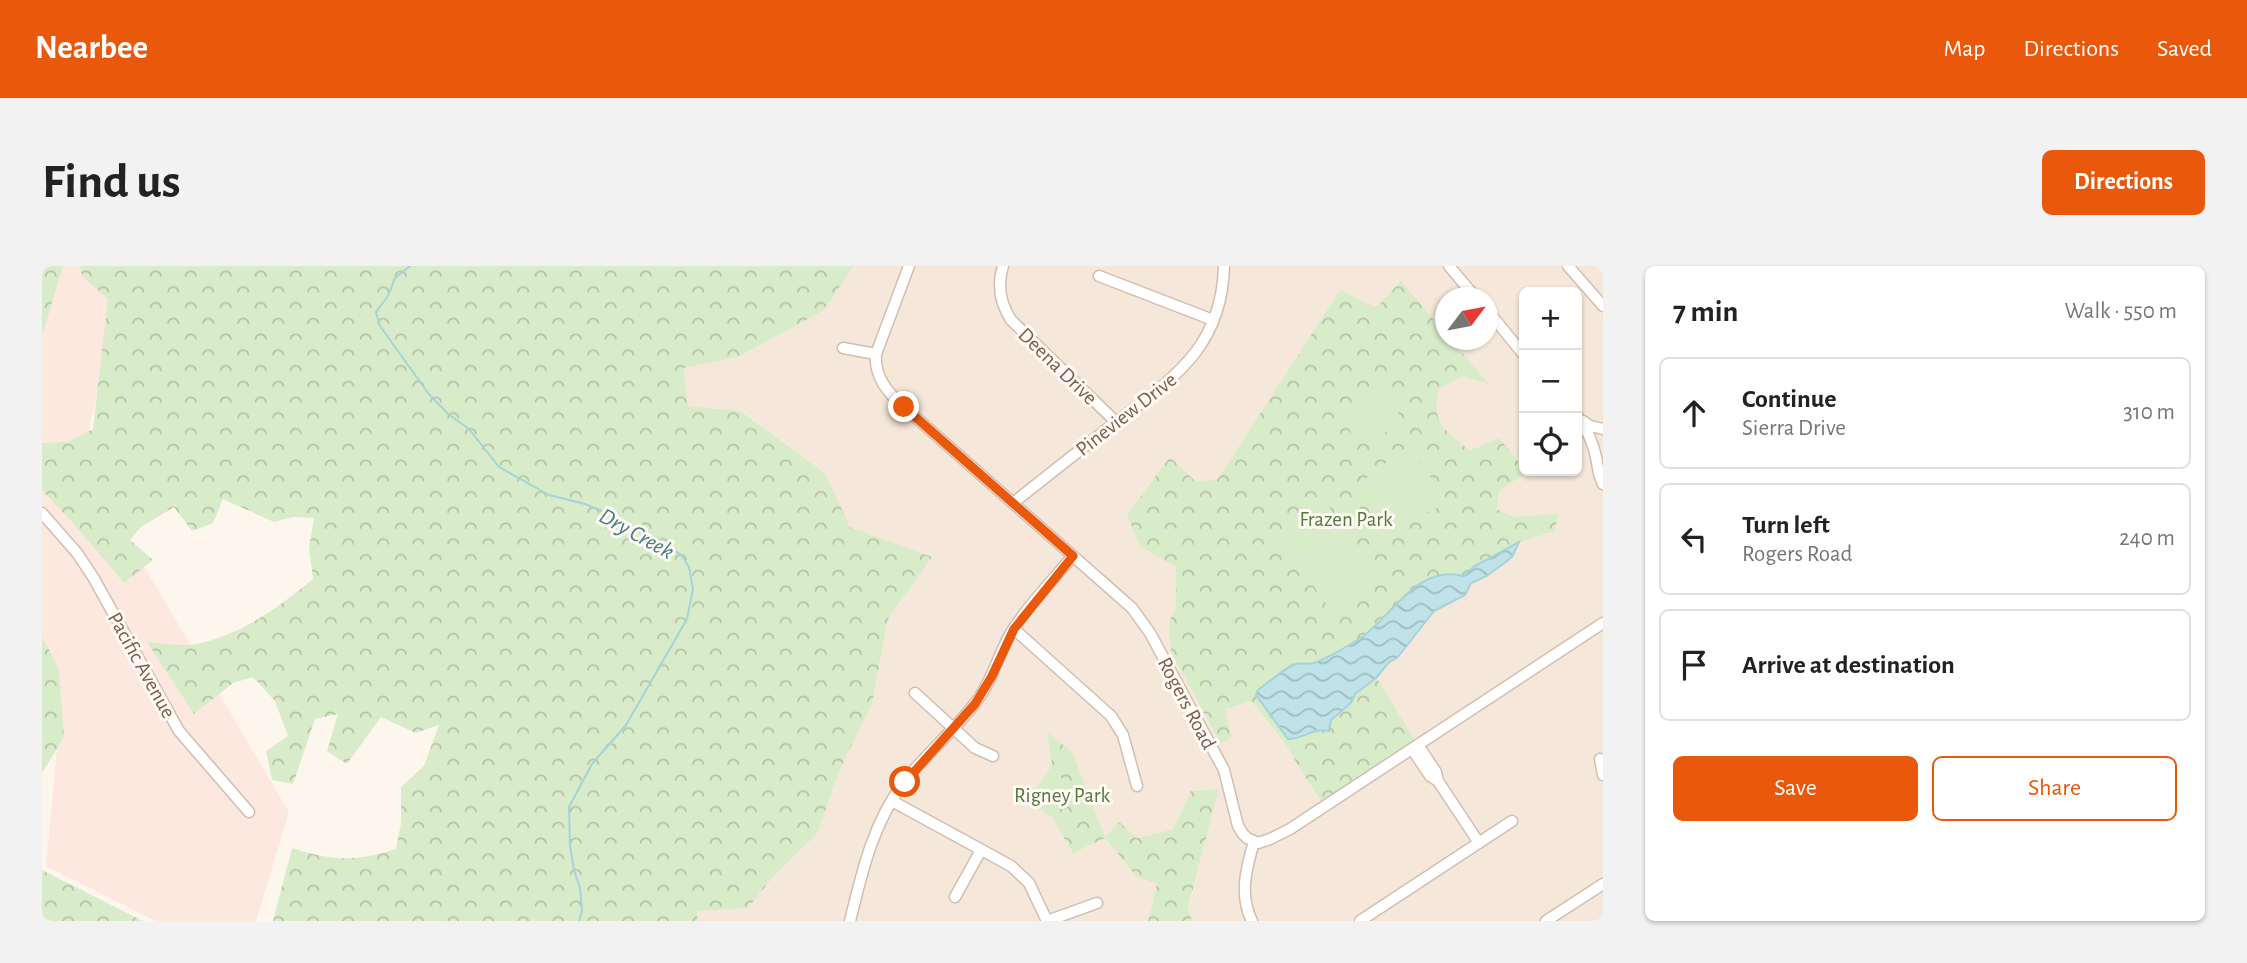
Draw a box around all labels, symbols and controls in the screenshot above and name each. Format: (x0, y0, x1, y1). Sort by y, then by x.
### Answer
text: Nearbee (35, 32, 148, 65)
text: Map (1943, 37, 1985, 61)
text: Directions (2023, 37, 2119, 61)
text: Saved (2157, 37, 2212, 61)
button: Directions (2042, 150, 2205, 215)
text: Find us (42, 158, 181, 207)
north arrow (1435, 287, 1498, 350)
map controls (1519, 287, 1582, 476)
button: + (1519, 287, 1582, 350)
text: 7 min (1673, 297, 1738, 327)
text: Walk · 550 m (2064, 300, 2177, 323)
street label: Deena Drive (1014, 324, 1101, 409)
button: − (1519, 350, 1582, 413)
street label: Pineview Drive (1072, 369, 1181, 460)
text: Continue (1742, 386, 1837, 412)
route end (888, 391, 919, 422)
icon: ahead (1675, 394, 1713, 432)
text: 310 m (2123, 401, 2175, 424)
button: locate (1519, 413, 1582, 476)
text: Sierra Drive (1742, 417, 1846, 440)
water label: Dry Creek (595, 505, 678, 564)
park label: Frazen Park (1299, 509, 1393, 530)
text: Turn left (1742, 512, 1830, 538)
icon: left (1675, 520, 1713, 558)
text: 240 m (2119, 527, 2175, 550)
text: Rogers Road (1742, 543, 1853, 566)
street label: Pacific Avenue (104, 609, 179, 722)
icon: arrive (1675, 646, 1713, 684)
text: Arrive at destination (1742, 652, 1955, 678)
street label: Rogers Road (1154, 654, 1220, 753)
button: Save (1673, 756, 1918, 821)
button: Share (1932, 756, 2177, 821)
route start (889, 766, 920, 797)
park label: Rigney Park (1014, 785, 1110, 806)

